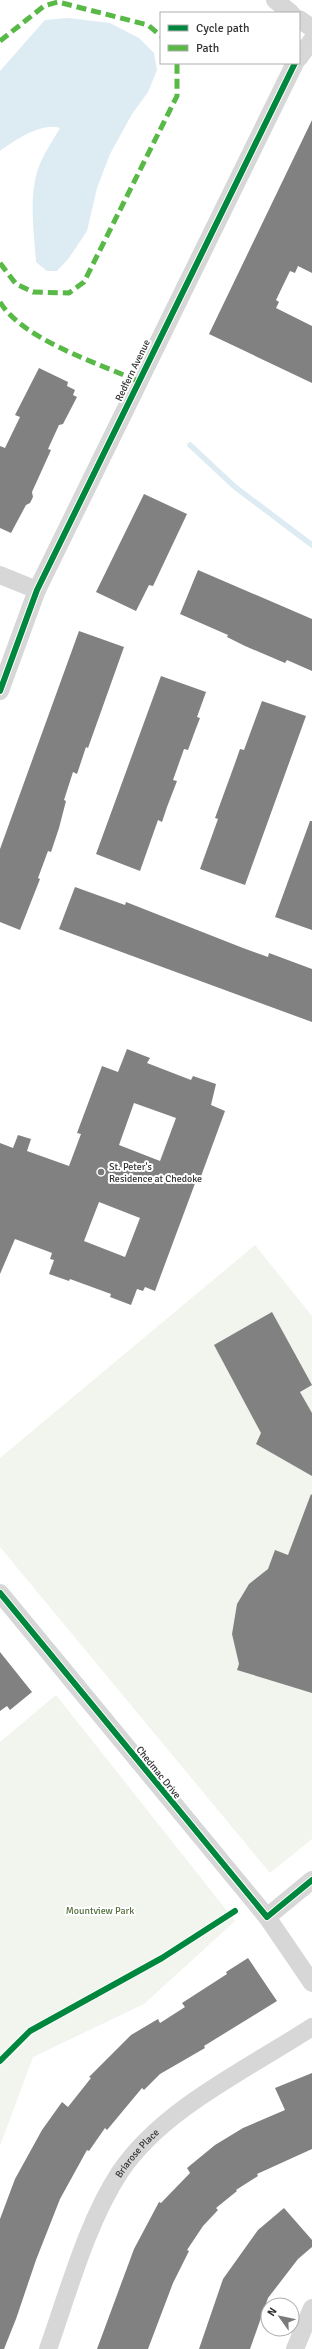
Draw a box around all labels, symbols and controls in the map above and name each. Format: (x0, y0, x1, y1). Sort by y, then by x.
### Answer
legend (160, 12, 300, 64)
text: Cycle path (196, 21, 249, 36)
text: Path (196, 41, 219, 56)
street label: Redfern Avenue (113, 338, 153, 403)
place label: St. Peter's Residence at Chedoke (109, 1161, 202, 1185)
marker: St. Peter's Residence at Chedoke (96, 1167, 106, 1177)
street label: Chedmac Drive (133, 1744, 183, 1801)
park label: Mountview Park (66, 1905, 134, 1917)
street label: Briarose Place (113, 2126, 162, 2180)
north arrow (260, 2297, 300, 2337)
text: N (264, 2305, 280, 2319)

